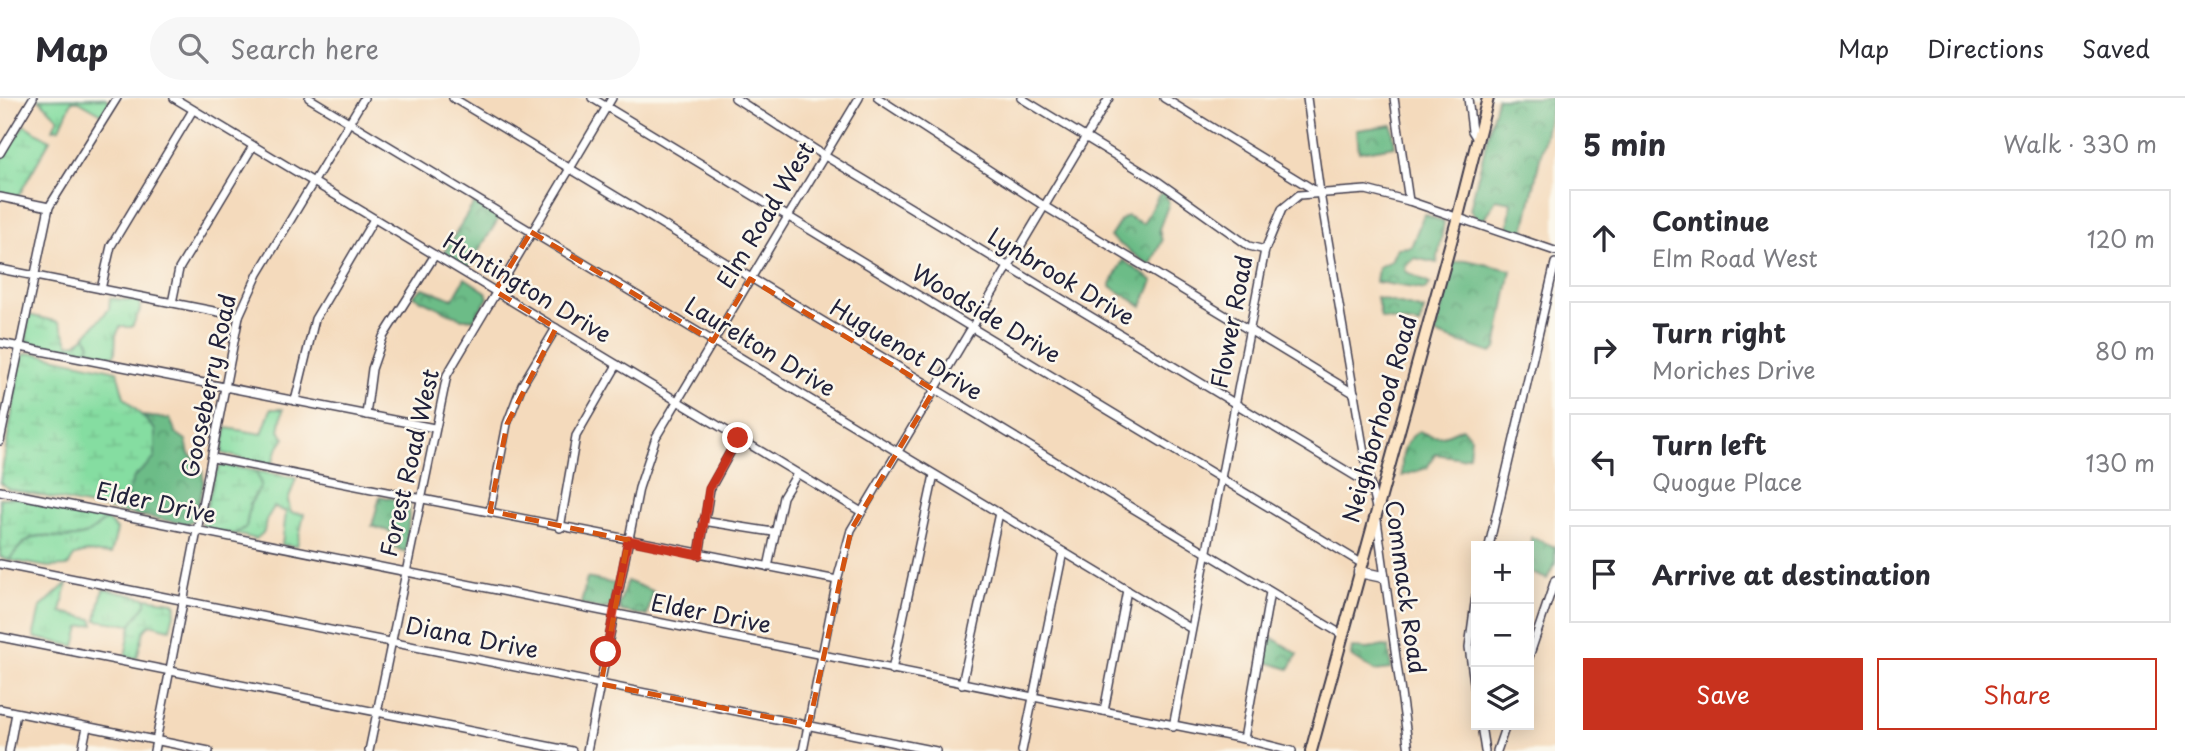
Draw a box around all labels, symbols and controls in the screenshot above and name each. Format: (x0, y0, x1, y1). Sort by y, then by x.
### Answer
search box (150, 17, 640, 80)
text: Map (35, 23, 108, 73)
icon: search (174, 29, 212, 67)
text: Search here (230, 29, 379, 68)
text: Map (1838, 30, 1889, 66)
text: Directions (1927, 30, 2044, 66)
text: Saved (2082, 30, 2150, 66)
text: 5 min (1583, 121, 1666, 166)
text: Walk · 330 m (2003, 126, 2157, 161)
street label: Elm Road West (707, 134, 822, 294)
text: Continue (1652, 201, 1769, 240)
street label: Lynbrook Drive (982, 218, 1142, 333)
icon: ahead (1585, 219, 1623, 257)
text: 120 m (2087, 221, 2155, 256)
street label: Huntington Drive (437, 222, 619, 351)
text: Elm Road West (1652, 240, 1818, 275)
street label: Flower Road (1200, 252, 1261, 391)
street label: Woodside Drive (905, 254, 1068, 371)
street label: Laurelton Drive (679, 287, 843, 405)
street label: Huguenot Drive (824, 289, 990, 408)
street label: Gooseberry Road (171, 291, 244, 481)
street label: Neighborhood Road (1332, 311, 1425, 526)
text: Turn right (1652, 313, 1786, 352)
icon: right (1585, 331, 1623, 369)
text: 80 m (2095, 333, 2155, 368)
text: Moriches Drive (1652, 352, 1816, 387)
street label: Forest Road West (370, 365, 447, 560)
route end (722, 422, 753, 453)
text: Turn left (1652, 425, 1767, 464)
icon: left (1585, 443, 1623, 481)
text: 130 m (2085, 445, 2155, 480)
text: Quogue Place (1652, 464, 1802, 499)
street label: Elder Drive (93, 472, 219, 531)
street label: Commack Road (1377, 498, 1436, 676)
map controls (1471, 541, 1534, 730)
button: + (1471, 541, 1534, 604)
icon: arrive (1585, 555, 1623, 593)
text: Arrive at destination (1652, 555, 1931, 594)
street label: Elder Drive (648, 584, 774, 641)
button: − (1471, 604, 1534, 667)
street label: Diana Drive (403, 606, 542, 667)
route start (590, 636, 621, 667)
button: Save (1583, 658, 1863, 730)
button: Share (1877, 658, 2157, 730)
button: layers (1471, 667, 1534, 730)

